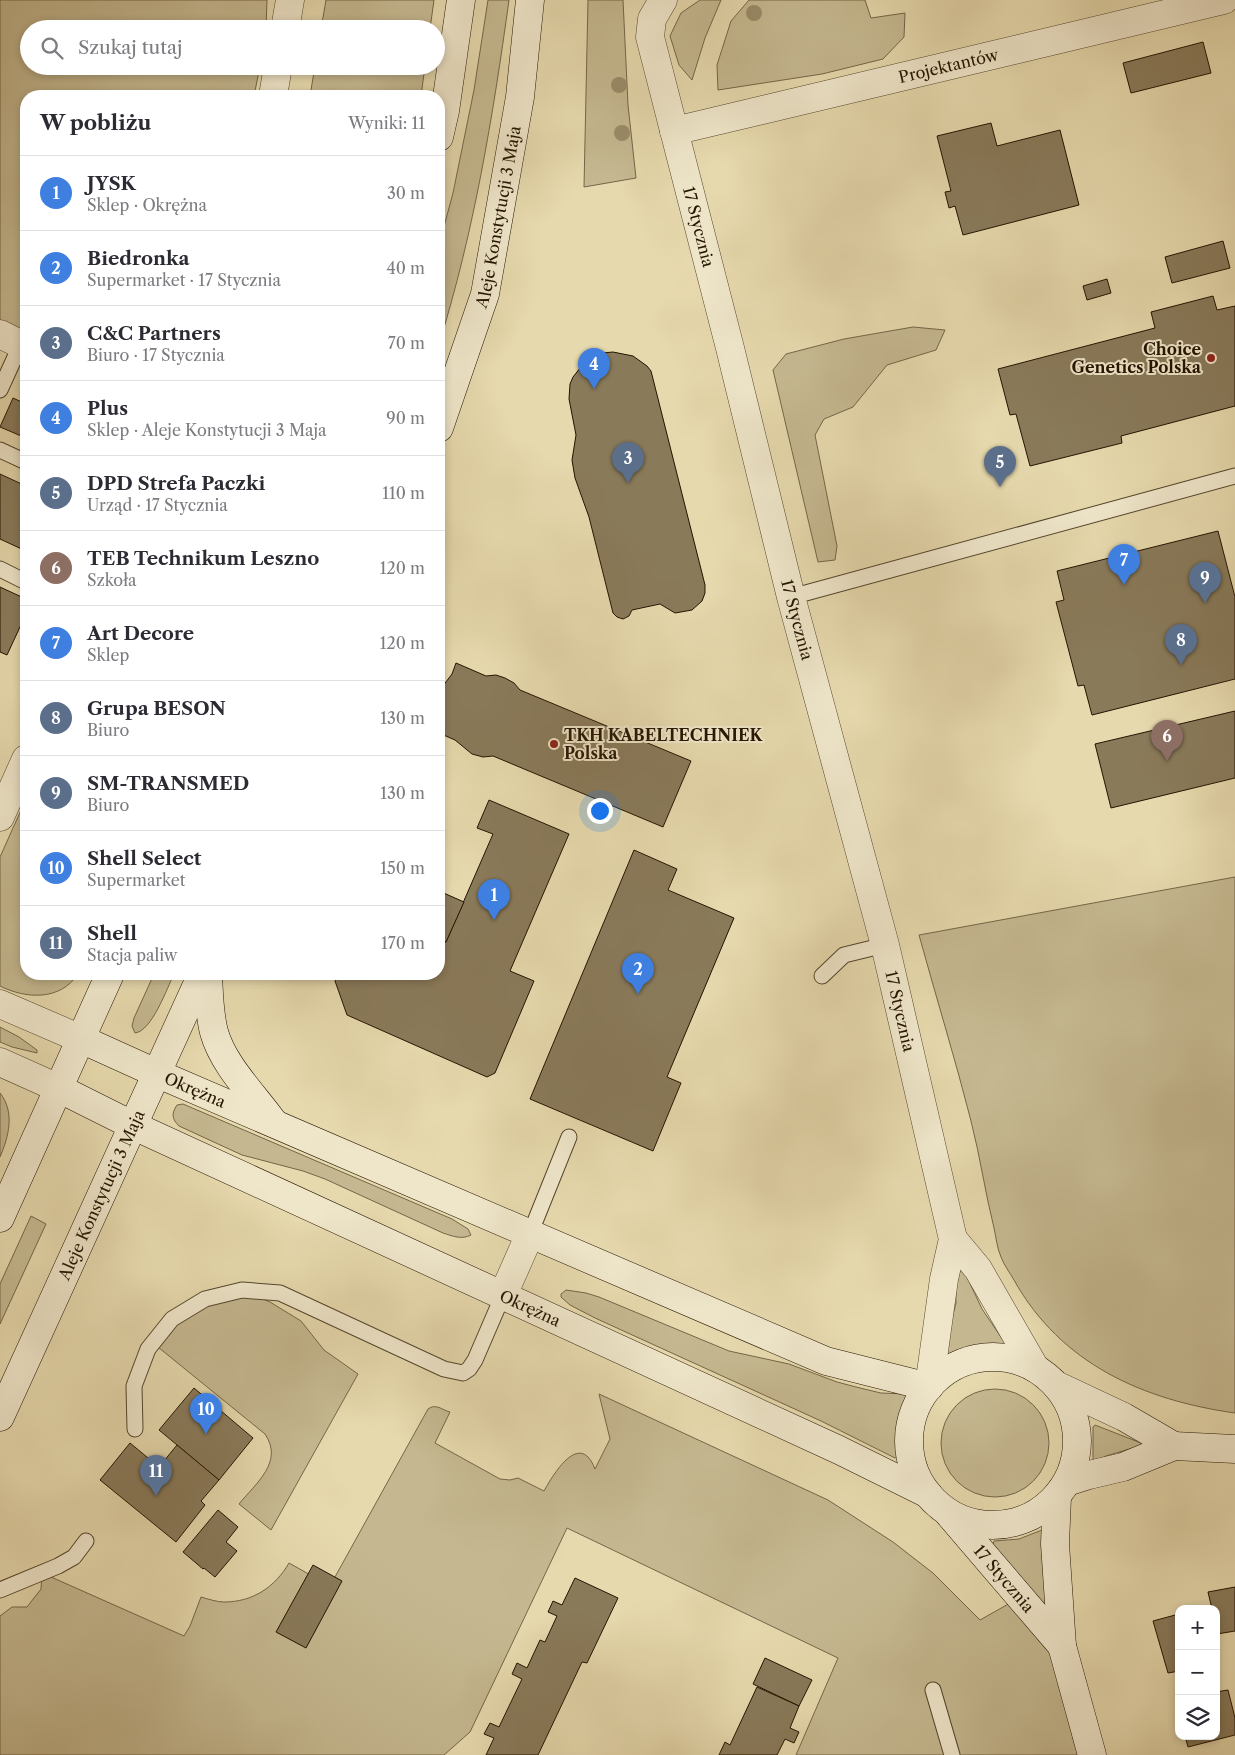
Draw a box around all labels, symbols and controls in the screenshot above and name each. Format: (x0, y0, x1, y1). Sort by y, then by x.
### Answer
search box (20, 20, 445, 75)
icon: search (38, 34, 66, 62)
text: Szukaj tutaj (78, 36, 182, 59)
street label: Projektantów (896, 44, 1001, 87)
text: W pobliżu (40, 110, 151, 135)
text: Wyniki: 11 (348, 113, 425, 133)
street label: Aleje Konstytucji 3 Maja (471, 124, 525, 311)
text: JYSK (87, 172, 136, 195)
text: 1 (52, 183, 60, 203)
text: 30 m (387, 183, 425, 203)
street label: 17 Stycznia (679, 184, 719, 270)
text: Sklep · Okrężna (87, 195, 207, 215)
text: Biedronka (87, 247, 189, 270)
text: 2 (51, 258, 61, 278)
text: 40 m (386, 258, 425, 278)
text: Supermarket · 17 Stycznia (87, 270, 281, 290)
text: C&C Partners (87, 322, 221, 345)
text: 3 (51, 333, 61, 353)
text: 70 m (388, 333, 425, 353)
place label: Choice Genetics Polska (1072, 339, 1202, 377)
text: Biuro · 17 Stycznia (87, 345, 225, 365)
pin: 4 (578, 348, 610, 389)
marker: Choice Genetics Polska (1205, 352, 1217, 364)
text: Plus (87, 397, 128, 420)
text: 4 (51, 408, 61, 428)
text: 90 m (386, 408, 425, 428)
text: Sklep · Aleje Konstytucji 3 Maja (87, 420, 326, 440)
pin: 3 (612, 442, 644, 483)
pin: 5 (984, 446, 1016, 487)
text: DPD Strefa Paczki (87, 472, 265, 495)
text: 5 (52, 483, 60, 503)
text: 110 m (382, 483, 425, 503)
text: Urząd · 17 Stycznia (87, 495, 228, 515)
pin: 7 (1108, 544, 1140, 585)
text: TEB Technikum Leszno (87, 547, 319, 570)
text: 6 (51, 558, 61, 578)
text: 120 m (380, 558, 425, 578)
pin: 9 (1189, 562, 1221, 603)
text: Szkoła (87, 570, 136, 590)
street label: 17 Stycznia (777, 577, 818, 663)
text: Art Decore (87, 622, 194, 645)
pin: 8 (1165, 624, 1197, 665)
text: 7 (52, 633, 60, 653)
text: 120 m (380, 633, 425, 653)
text: Sklep (87, 645, 129, 665)
text: Grupa BESON (87, 697, 226, 720)
text: 8 (51, 708, 61, 728)
text: 130 m (380, 708, 425, 728)
text: Biuro (87, 720, 129, 740)
pin: 6 (1151, 720, 1183, 761)
place label: TKH KABELTECHNIEK Polska (564, 725, 764, 763)
marker: TKH KABELTECHNIEK Polska (548, 738, 560, 750)
text: SM-TRANSMED (87, 772, 249, 795)
text: 9 (51, 783, 61, 803)
text: 130 m (380, 783, 425, 803)
text: Biuro (87, 795, 129, 815)
your location (587, 798, 613, 824)
text: Shell Select (87, 847, 201, 870)
text: 10 (47, 858, 65, 878)
text: 150 m (380, 858, 425, 878)
text: Supermarket (87, 870, 185, 890)
pin: 1 (478, 879, 510, 920)
text: Shell (87, 922, 137, 945)
text: 11 (49, 933, 63, 953)
text: 170 m (381, 933, 425, 953)
text: Stacja paliw (87, 945, 177, 965)
pin: 2 (622, 953, 654, 994)
street label: 17 Stycznia (881, 969, 919, 1054)
street label: Okrężna (162, 1068, 229, 1112)
street label: Aleje Konstytucji 3 Maja (53, 1106, 149, 1284)
street label: Okrężna (497, 1285, 564, 1331)
pin: 10 (190, 1393, 222, 1434)
pin: 11 (140, 1455, 172, 1496)
street label: 17 Stycznia (970, 1541, 1039, 1617)
map controls (1175, 1605, 1220, 1740)
button: + (1175, 1605, 1220, 1650)
button: − (1175, 1650, 1220, 1695)
button: layers (1175, 1695, 1220, 1740)

